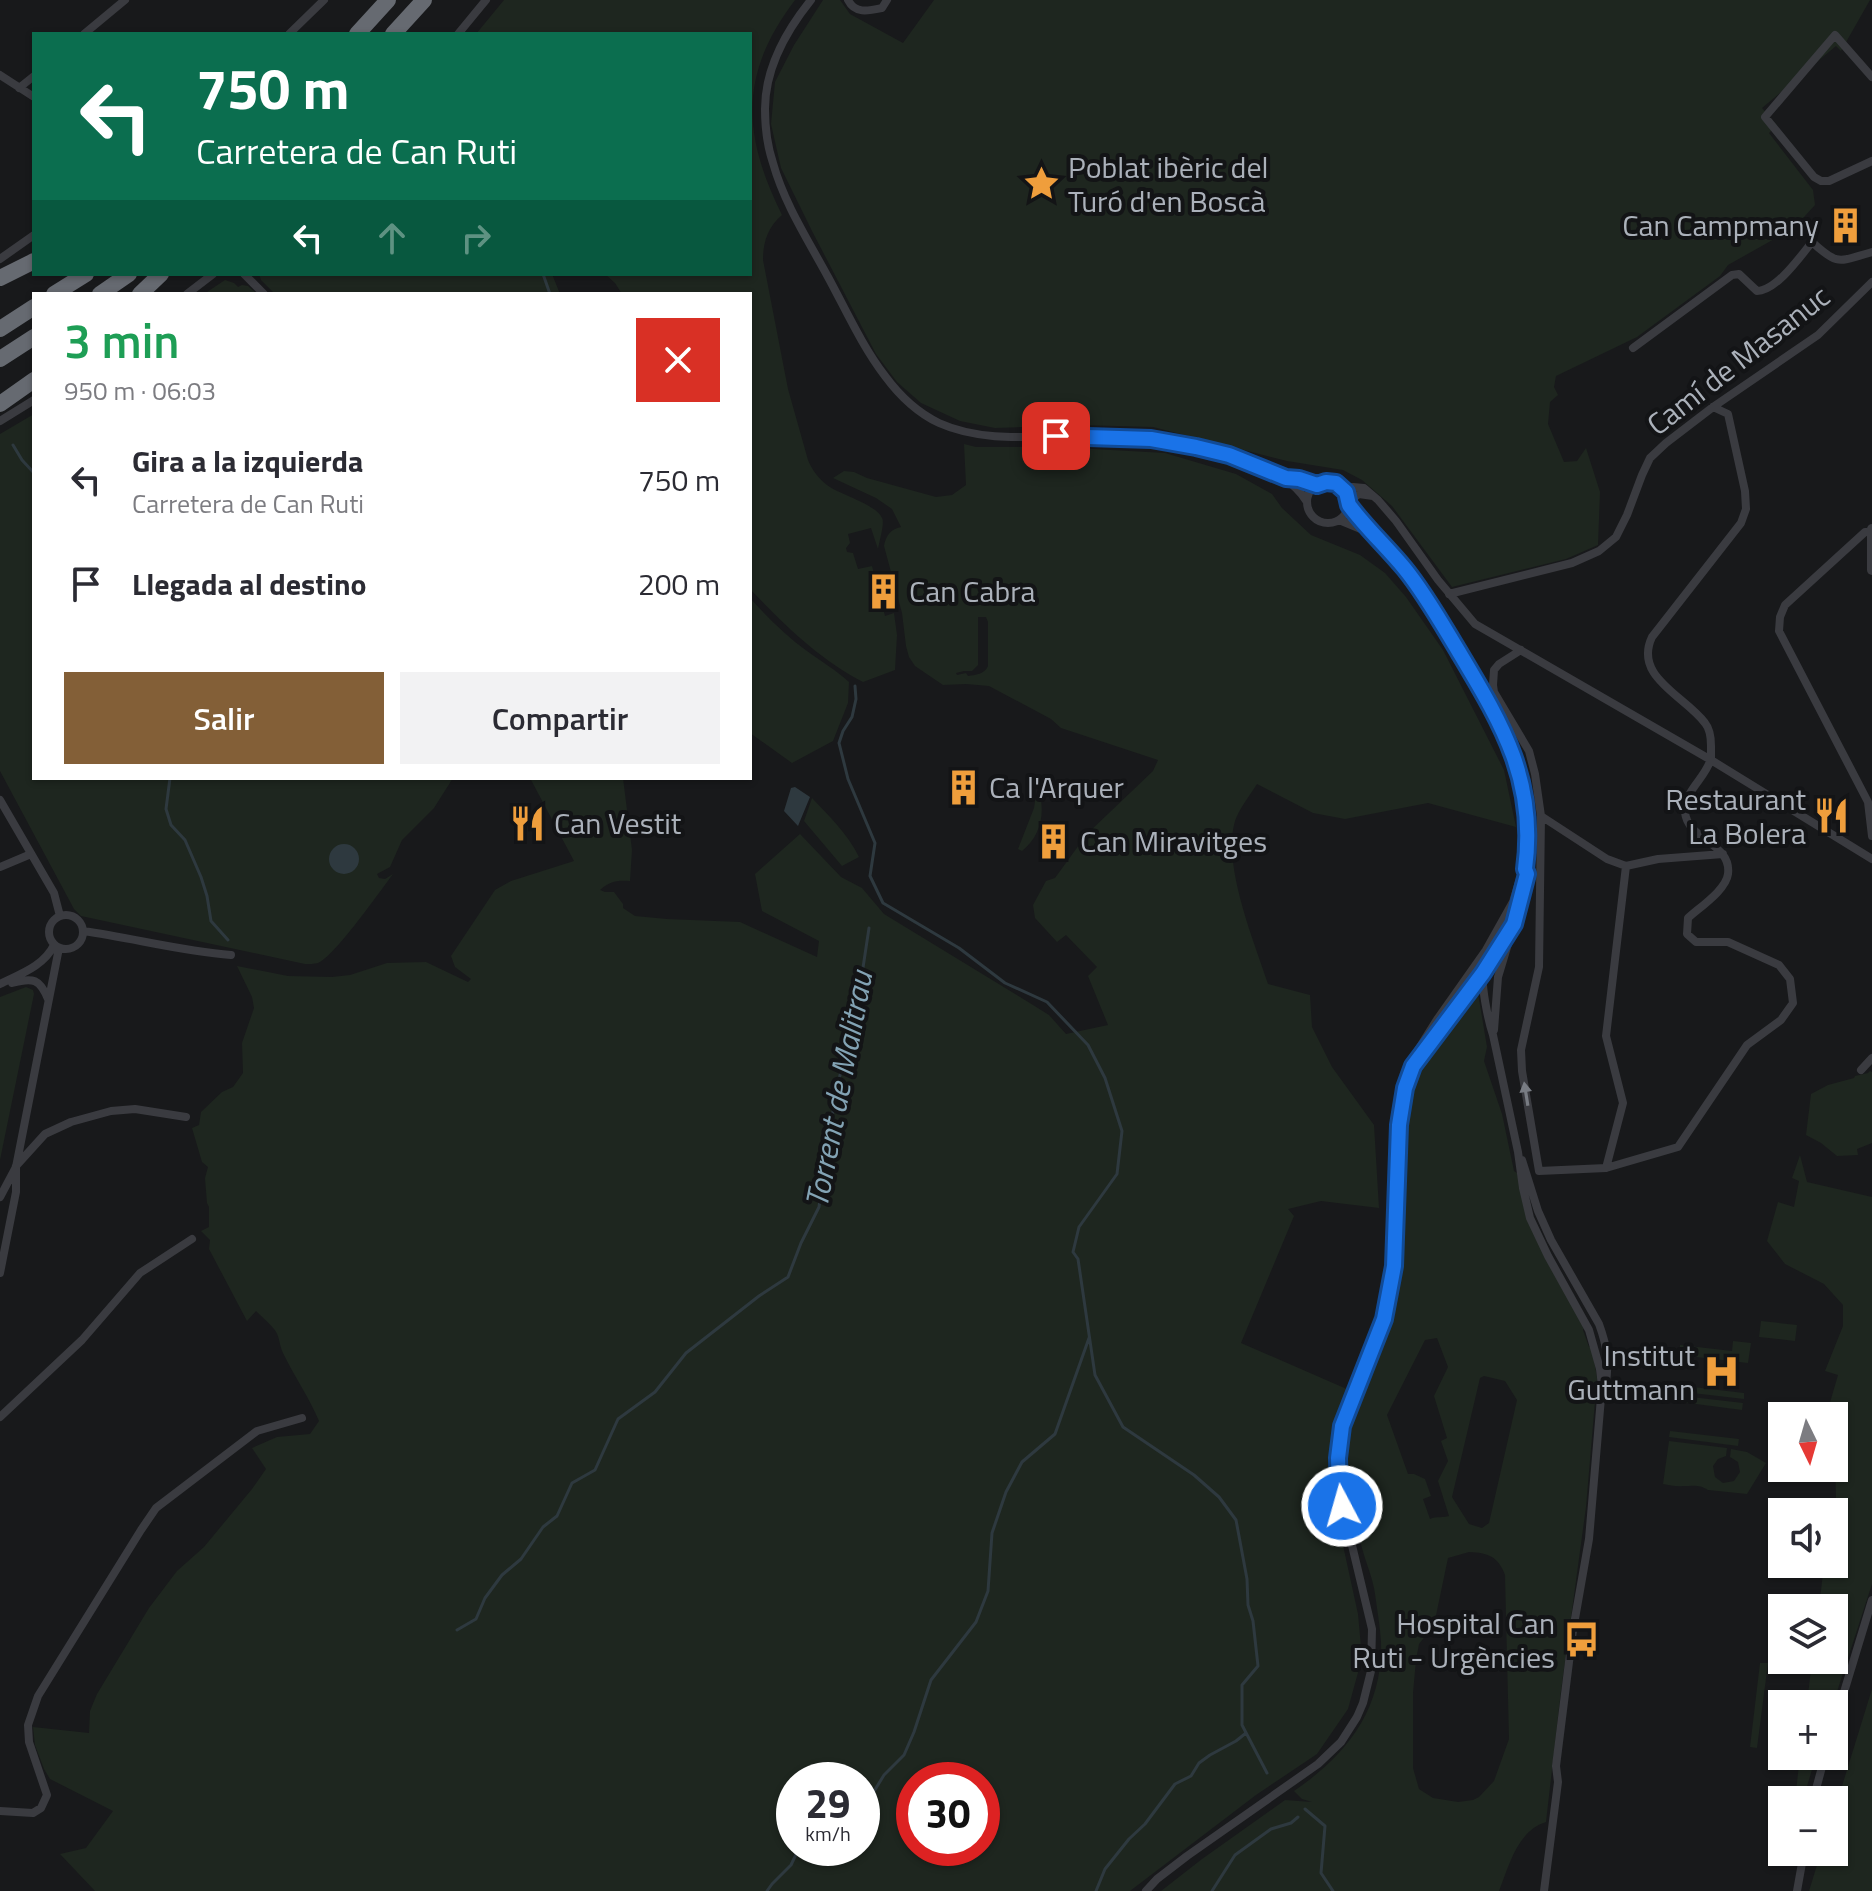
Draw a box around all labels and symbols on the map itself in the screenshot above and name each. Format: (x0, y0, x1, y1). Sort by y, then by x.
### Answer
place label: Poblat ibèric del Turó d'en Boscà (1068, 144, 1268, 224)
place icon: Poblat ibèric del Turó d'en Boscà (1023, 165, 1061, 203)
place label: Can Campmany (1622, 202, 1819, 248)
building icon: Can Campmany (1826, 206, 1864, 244)
street label: Camí de Masanuc (1637, 274, 1839, 446)
pin (1022, 402, 1090, 470)
place label: Can Cabra (909, 568, 1036, 614)
building icon: Can Cabra (864, 572, 902, 610)
place label: Ca l'Arquer (989, 764, 1124, 810)
building icon: Ca l'Arquer (944, 768, 982, 806)
place label: Restaurant La Bolera (1665, 776, 1806, 856)
restaurant icon: Restaurant La Bolera (1813, 797, 1851, 835)
place label: Can Vestit (554, 800, 682, 846)
restaurant icon: Can Vestit (509, 804, 547, 842)
place label: Can Miravitges (1080, 818, 1267, 864)
building icon: Can Miravitges (1035, 822, 1073, 860)
water label: Torrent de Malitrau (792, 965, 885, 1211)
one-way arrow (1519, 1082, 1531, 1107)
place label: Institut Guttmann (1567, 1332, 1695, 1412)
hospital icon: Institut Guttmann (1702, 1353, 1740, 1391)
north arrow (1768, 1402, 1848, 1482)
position arrow (1300, 1464, 1384, 1548)
place label: Hospital Can Ruti - Urgències (1352, 1600, 1555, 1680)
bus stop icon: Hospital Can Ruti - Urgències (1562, 1621, 1600, 1659)
speed limit sign: 30 (896, 1762, 1000, 1866)

